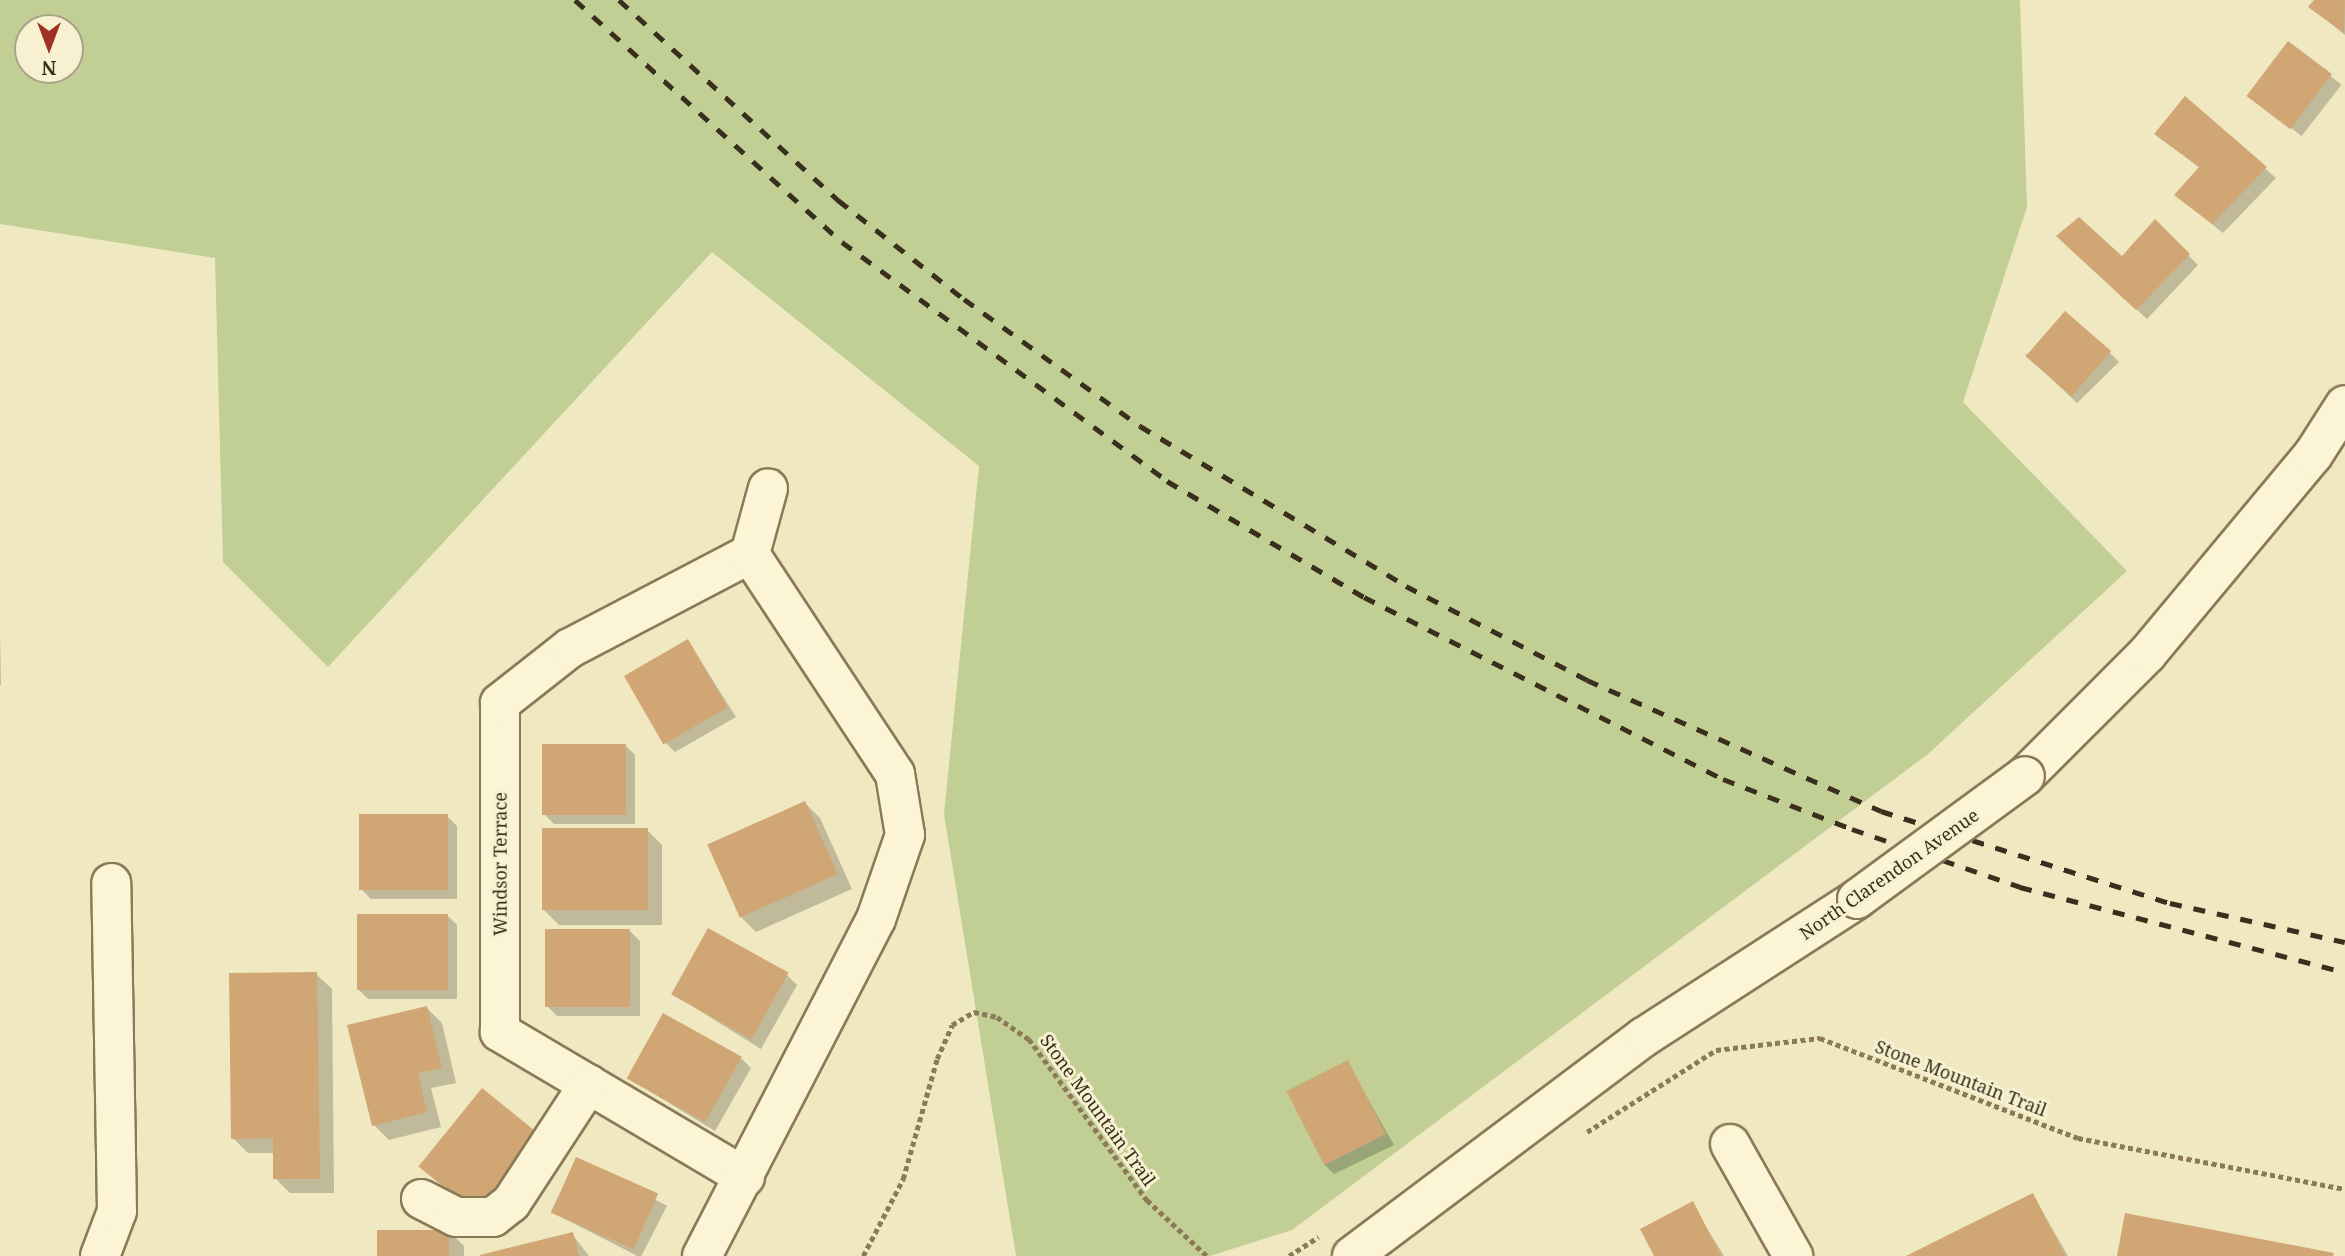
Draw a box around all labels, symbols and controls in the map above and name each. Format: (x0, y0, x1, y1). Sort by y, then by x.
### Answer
north arrow (14, 14, 84, 84)
text: N (42, 55, 57, 81)
street label: Windsor Terrace (489, 792, 511, 936)
street label: North Clarendon Avenue (1795, 804, 1983, 944)
street label: Stone Mountain Trail (1036, 1030, 1160, 1190)
street label: Stone Mountain Trail (1872, 1035, 2050, 1121)

